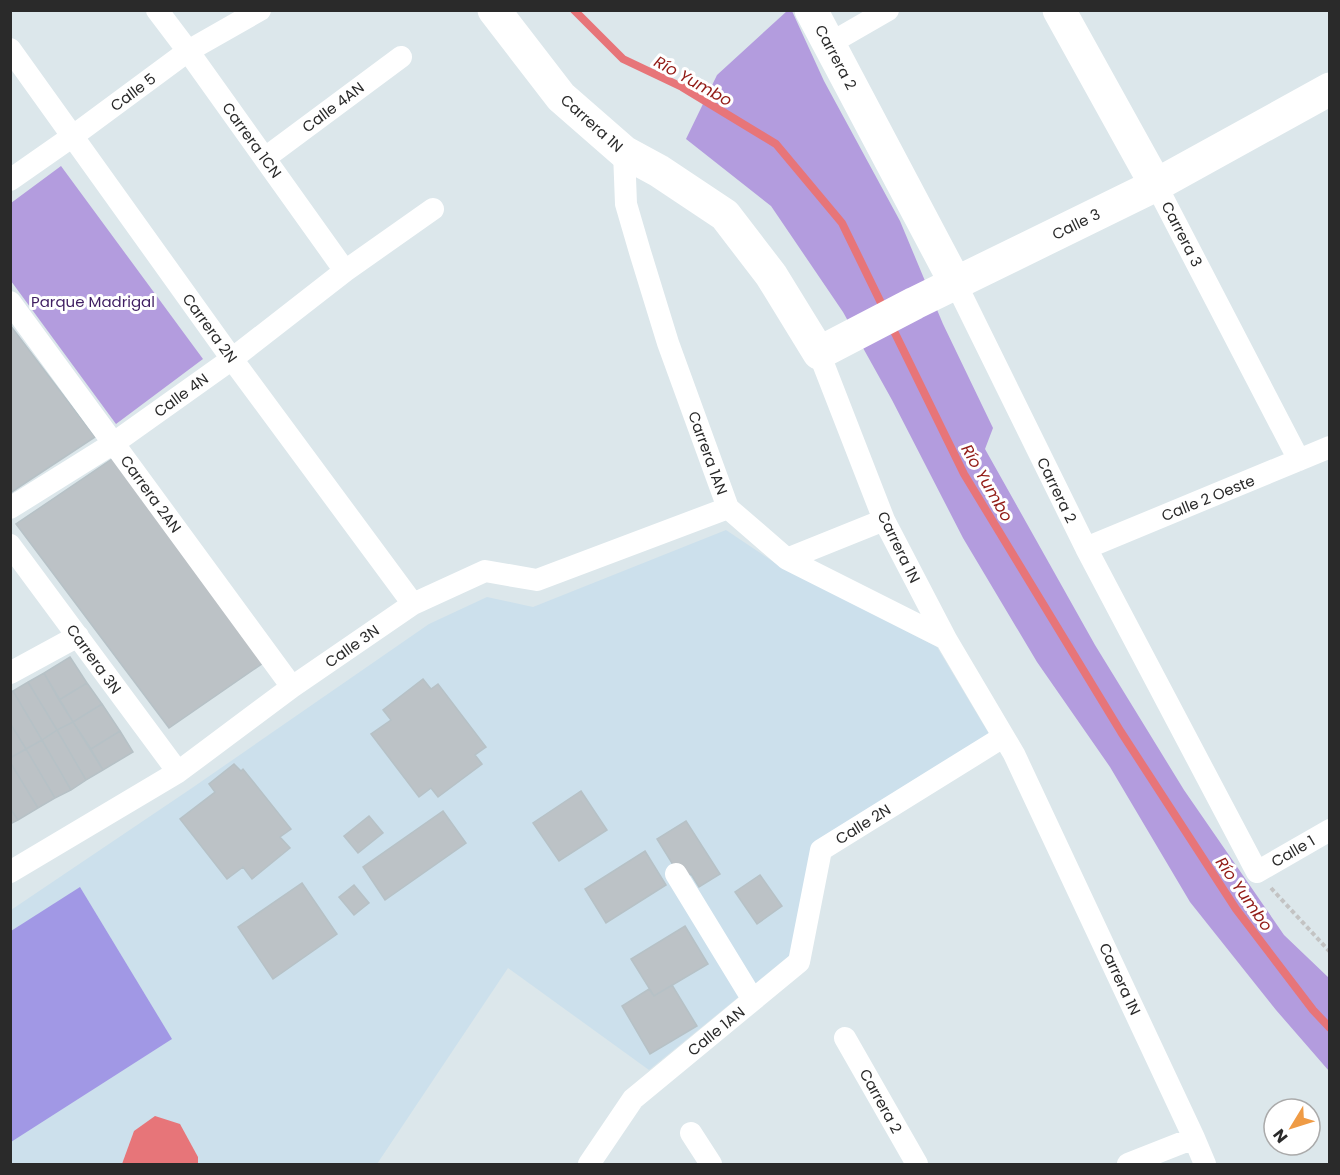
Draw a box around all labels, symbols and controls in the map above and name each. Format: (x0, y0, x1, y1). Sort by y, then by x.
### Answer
street label: Carrera 2 (810, 21, 862, 93)
water label: Río Yumbo (650, 50, 736, 112)
street label: Calle 5 (106, 68, 160, 116)
street label: Calle 4AN (298, 77, 368, 137)
street label: Carrera 1N (556, 89, 628, 157)
street label: Carrera 1CN (217, 98, 287, 182)
street label: Carrera 3 (1157, 198, 1207, 270)
street label: Calle 3 (1048, 203, 1104, 245)
street label: Carrera 2N (178, 289, 242, 367)
park label: Parque Madrigal (31, 291, 155, 312)
street label: Calle 4N (150, 368, 212, 422)
street label: Carrera 1AN (683, 408, 733, 498)
water label: Río Yumbo (956, 440, 1018, 526)
street label: Carrera 2AN (116, 451, 186, 537)
street label: Carrera 2 (1032, 454, 1082, 526)
street label: Calle 2 Oeste (1158, 470, 1258, 526)
street label: Carrera 1N (873, 508, 925, 586)
street label: Carrera 3N (62, 620, 126, 698)
street label: Calle 3N (321, 620, 383, 672)
street label: Calle 2N (831, 799, 895, 849)
street label: Calle 1 (1267, 830, 1319, 872)
water label: Río Yumbo (1210, 852, 1278, 936)
street label: Carrera 1N (1094, 940, 1146, 1018)
street label: Calle 1AN (683, 1001, 749, 1061)
street label: Carrera 2 (855, 1065, 907, 1137)
north arrow (1262, 1097, 1322, 1157)
text: N (1268, 1124, 1293, 1148)

